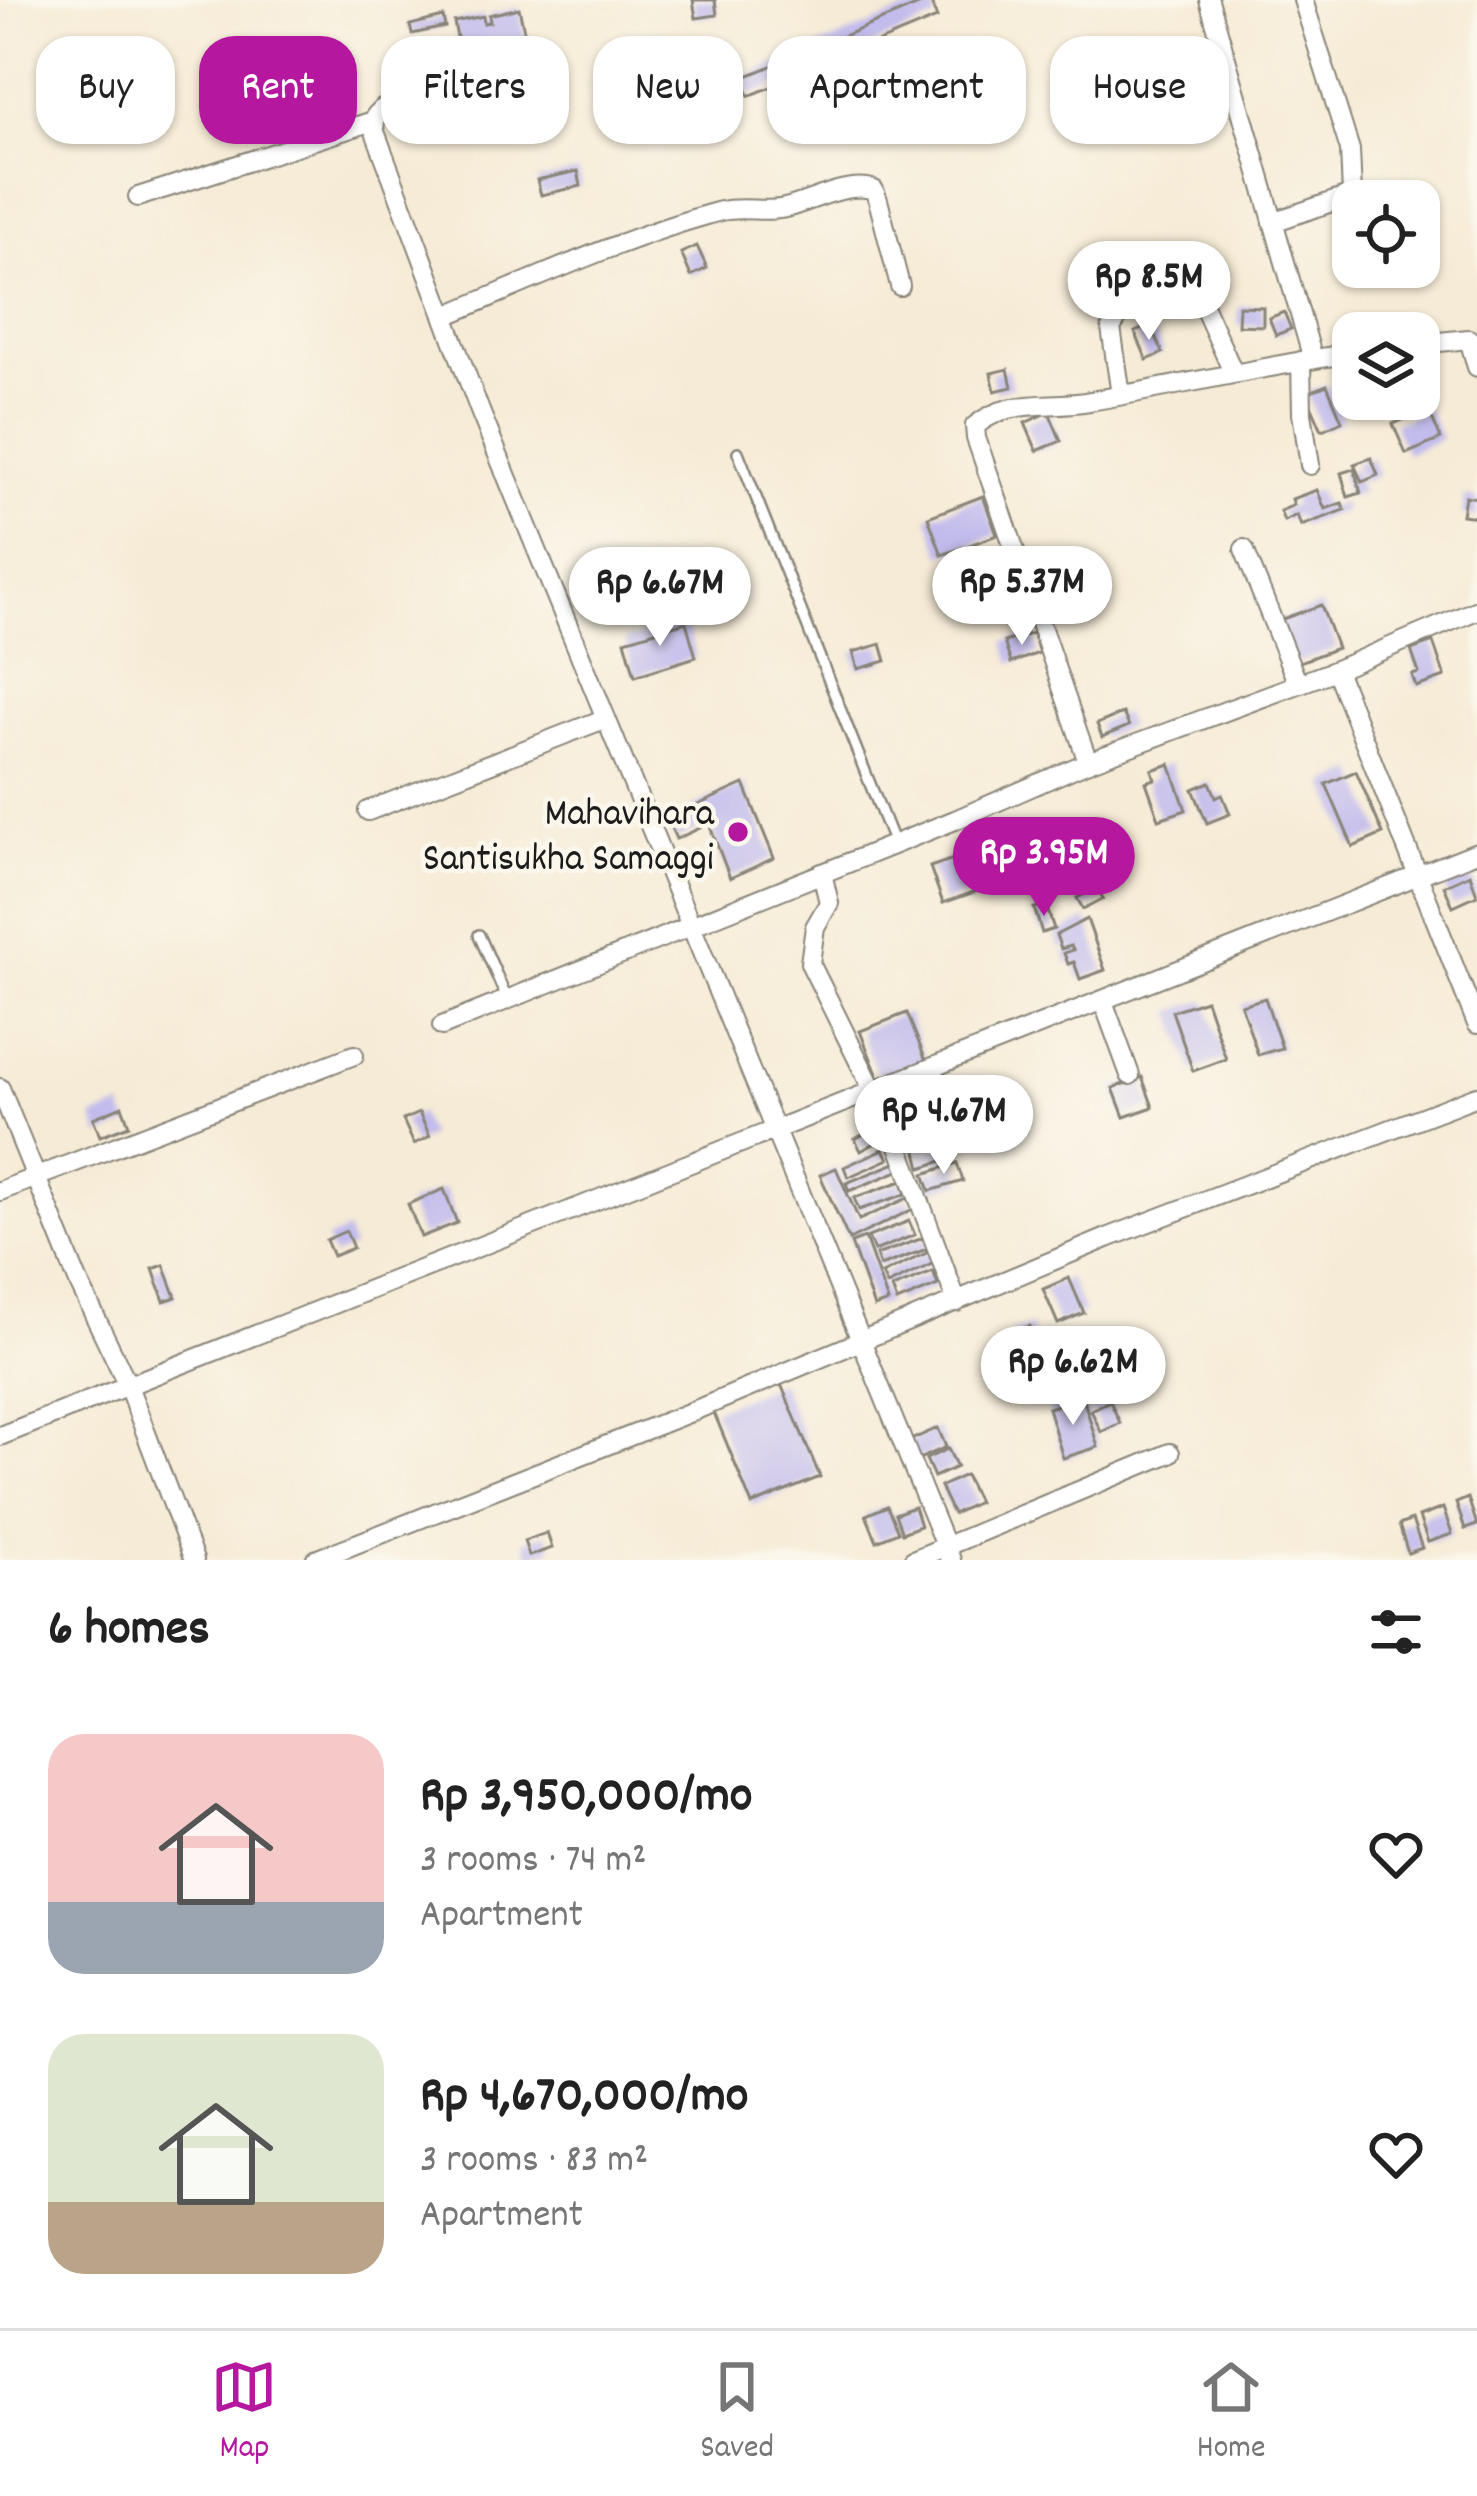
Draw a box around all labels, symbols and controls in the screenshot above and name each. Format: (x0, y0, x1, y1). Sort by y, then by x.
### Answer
chip: Buy (36, 36, 175, 144)
chip: Rent (199, 36, 357, 144)
chip: Filters (381, 36, 569, 144)
chip: New (593, 36, 743, 144)
chip: Apartment (767, 36, 1026, 144)
chip: House (1050, 36, 1229, 144)
map controls (1332, 180, 1440, 420)
button: locate (1332, 180, 1440, 288)
pin: Rp 8.5M (1038, 241, 1260, 343)
text: Rp 8.5M (1095, 252, 1203, 307)
button: layers (1332, 312, 1440, 420)
pin: Rp 5.37M (898, 546, 1146, 648)
pin: Rp 6.67M (536, 547, 784, 649)
text: Rp 5.37M (959, 557, 1085, 612)
text: Rp 6.67M (596, 558, 724, 613)
place label: Mahavihara Santisukha Samaggi (423, 789, 715, 889)
pin: Rp 3.95M (920, 817, 1168, 919)
marker: Mahavihara Santisukha Samaggi (725, 819, 751, 845)
text: Rp 3.95M (980, 828, 1108, 883)
pin: Rp 4.67M (820, 1075, 1068, 1177)
text: Rp 4.67M (881, 1086, 1007, 1141)
pin: Rp 6.62M (949, 1326, 1197, 1428)
text: Rp 6.62M (1008, 1337, 1138, 1392)
text: 6 homes (48, 1596, 210, 1668)
icon: filters (1363, 1599, 1429, 1665)
text: Rp 3,950,000/mo (420, 1763, 752, 1835)
icon: home (144, 1782, 288, 1926)
icon: heart (1363, 1821, 1429, 1887)
text: 3 rooms · 74 m² (420, 1835, 646, 1890)
text: Apartment (420, 1890, 583, 1945)
text: Rp 4,670,000/mo (420, 2063, 749, 2135)
icon: home (144, 2082, 288, 2226)
icon: heart (1363, 2121, 1429, 2187)
text: 3 rooms · 83 m² (420, 2135, 648, 2190)
text: Apartment (420, 2190, 583, 2245)
tab: Map (211, 2354, 277, 2473)
tab: Saved (700, 2354, 774, 2473)
tab: Home (1197, 2354, 1266, 2473)

